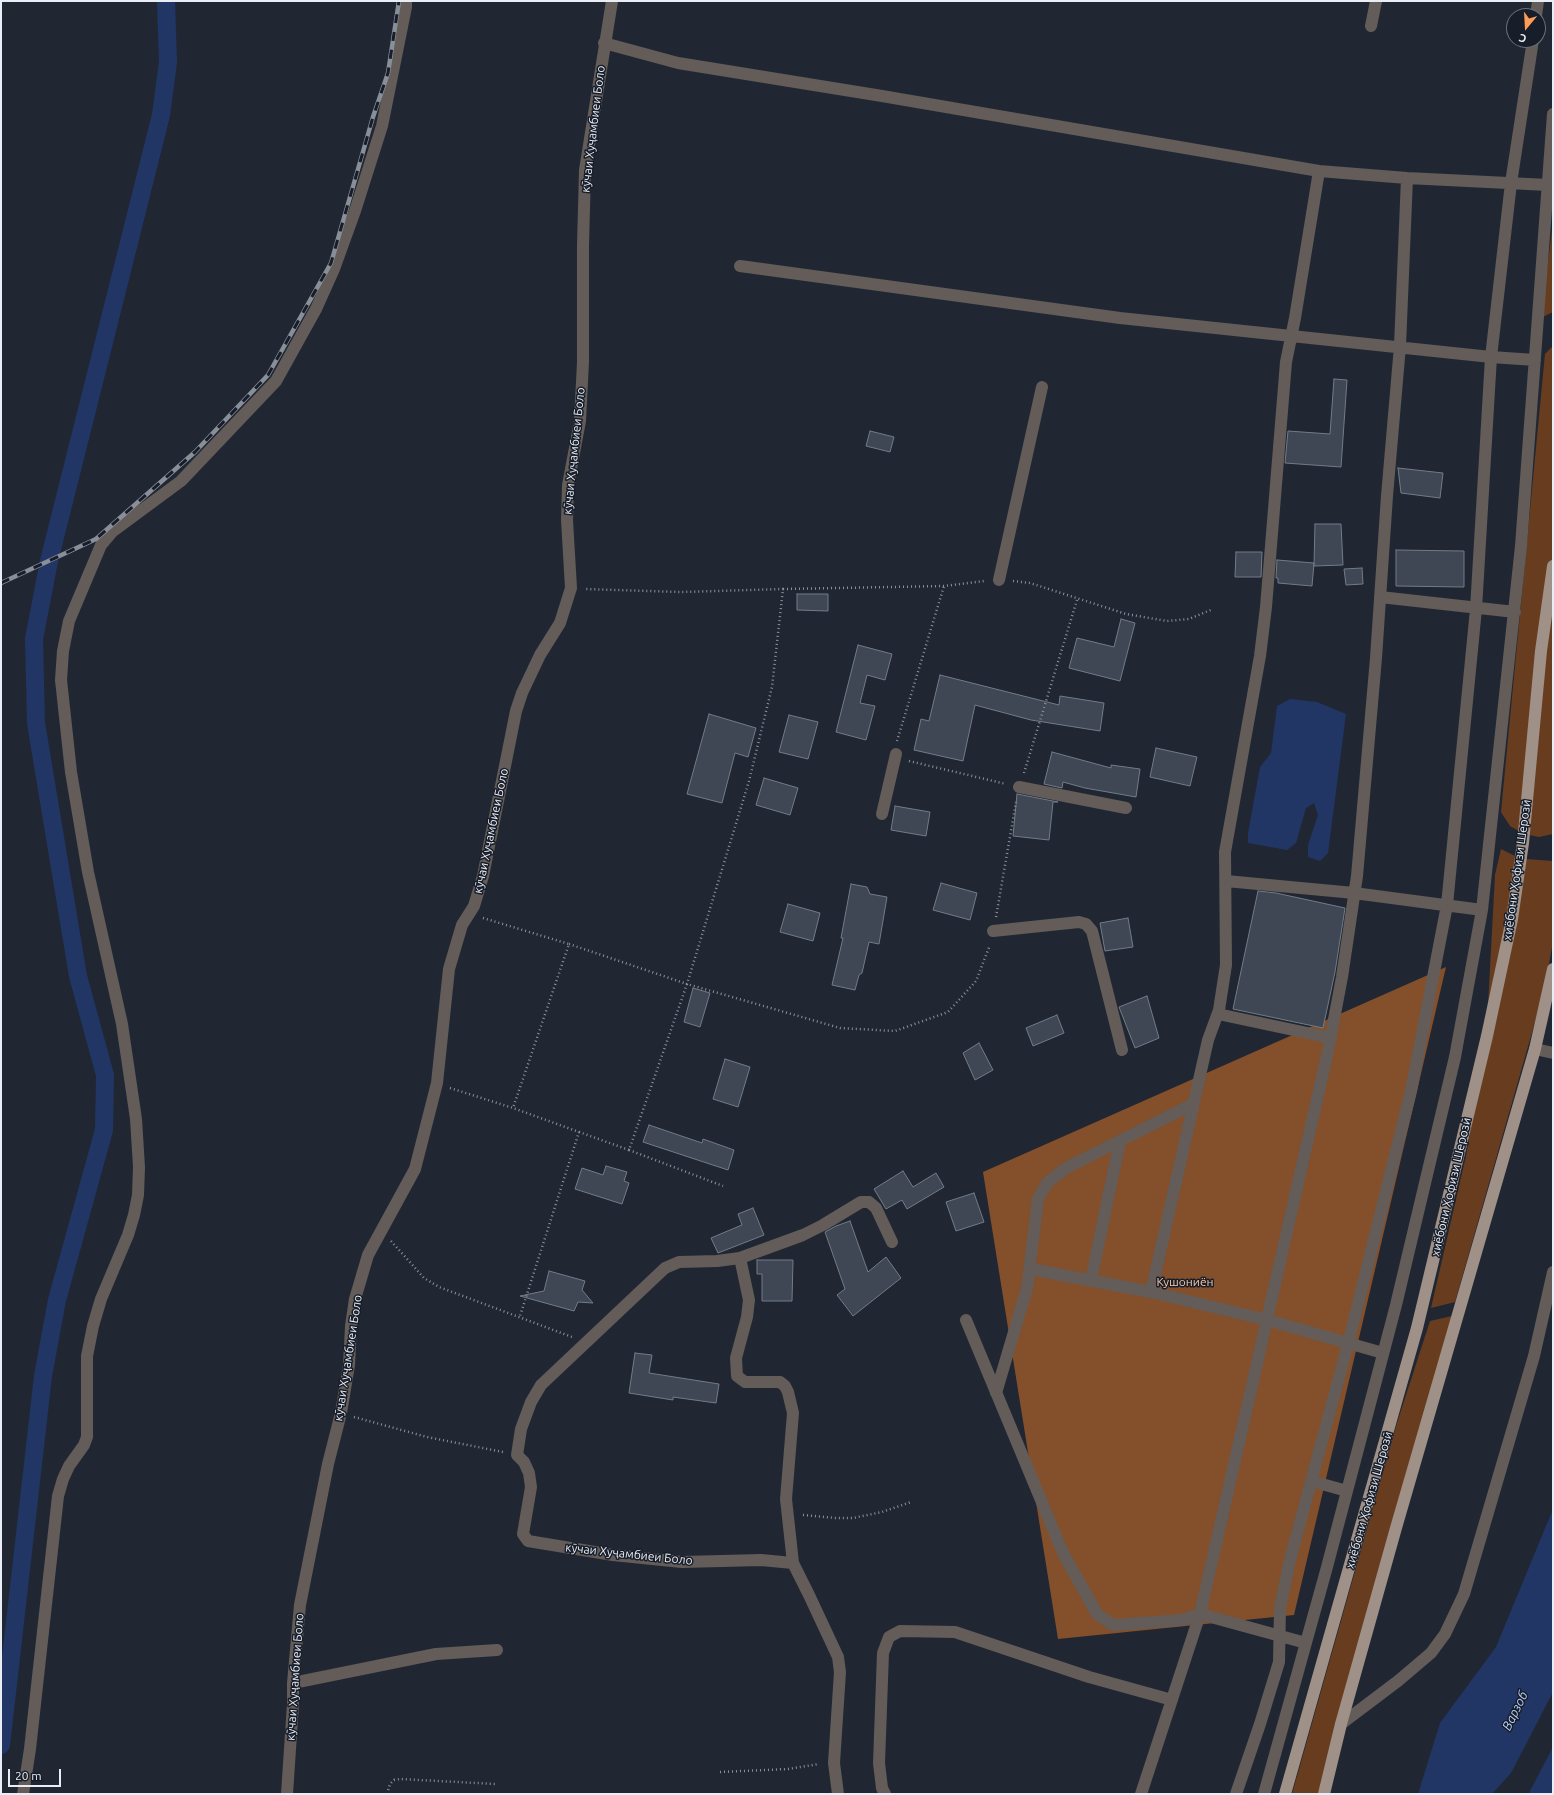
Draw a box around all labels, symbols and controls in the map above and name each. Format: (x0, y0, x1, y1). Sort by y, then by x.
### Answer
north arrow (1506, 8, 1546, 48)
text: С (1517, 32, 1528, 45)
street label: кӯчаи Хуҷамбиеи Боло (578, 65, 608, 193)
street label: кӯчаи Хуҷамбиеи Боло (560, 387, 588, 515)
street label: кӯчаи Хуҷамбиеи Боло (471, 767, 511, 895)
street label: хиёбони Ҳофизи Шерозӣ (1500, 799, 1534, 941)
street label: хиёбони Ҳофизи Шерозӣ (1428, 1116, 1474, 1258)
park label: Кушониён (1156, 1275, 1214, 1289)
street label: кӯчаи Хуҷамбиеи Боло (331, 1294, 365, 1422)
street label: хиёбони Ҳофизи Шерозӣ (1343, 1430, 1395, 1570)
street label: кӯчаи Хуҷамбиеи Боло (565, 1540, 693, 1568)
street label: кӯчаи Хуҷамбиеи Боло (283, 1613, 307, 1741)
water label: Варзоб (1499, 1689, 1531, 1733)
scale bar (10, 1761, 63, 1787)
text: 20 m (15, 1769, 42, 1782)

